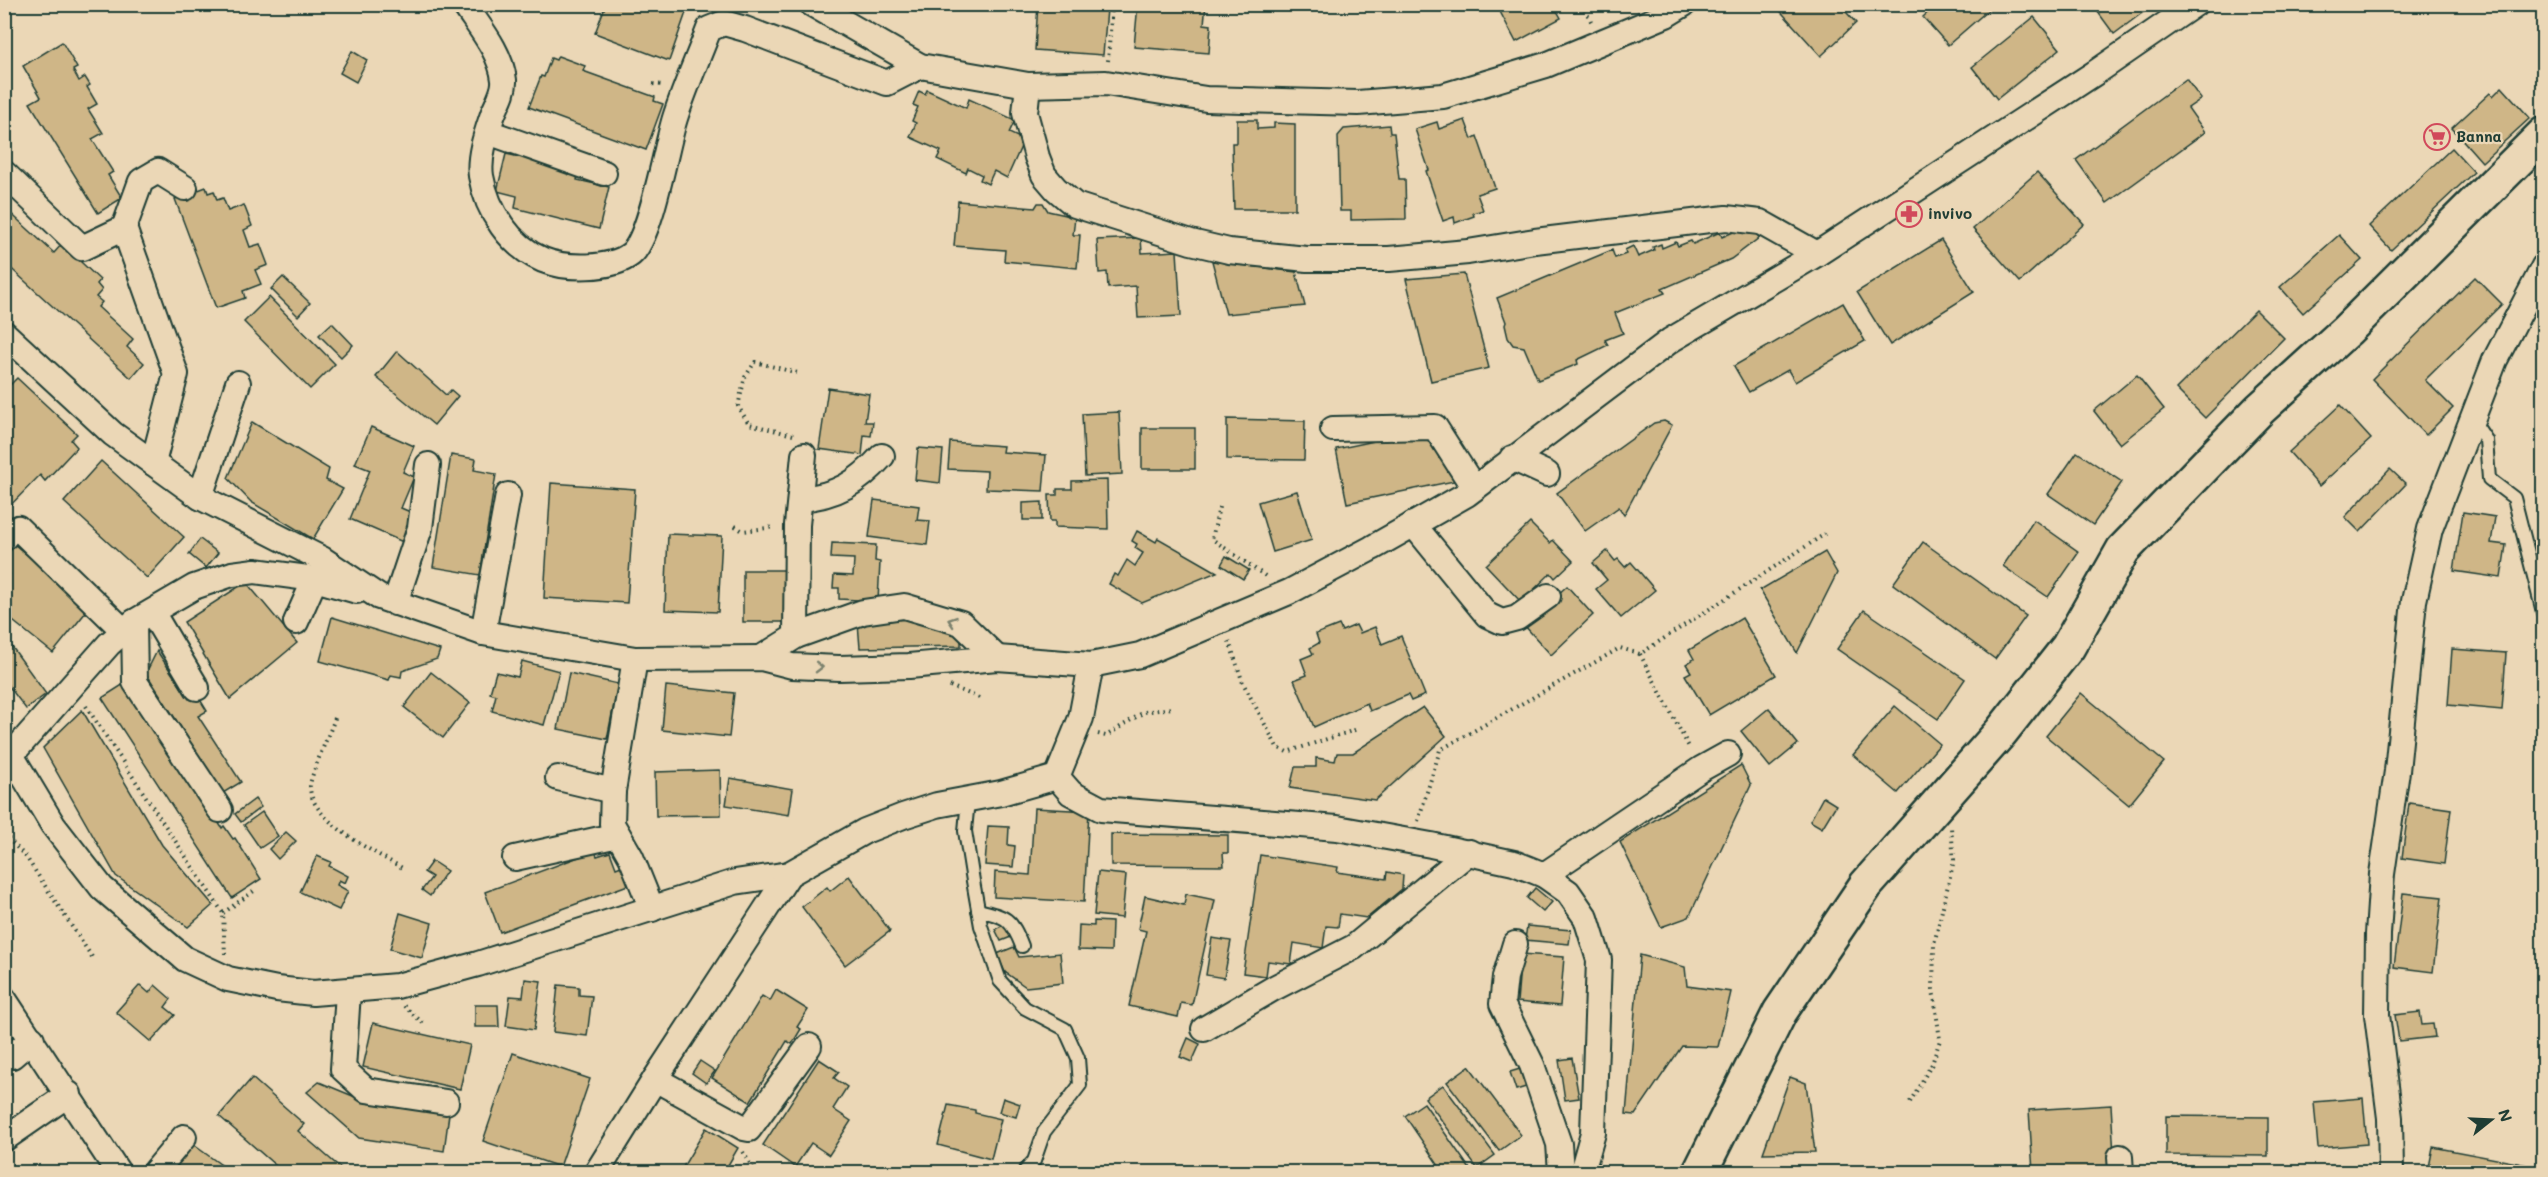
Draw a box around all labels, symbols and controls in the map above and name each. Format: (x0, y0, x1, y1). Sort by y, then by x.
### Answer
supermarket icon: Banna (2422, 122, 2452, 152)
place label: Banna (2456, 126, 2502, 146)
pharmacy icon: invivo (1894, 199, 1924, 229)
place label: invivo (1928, 203, 1972, 223)
one-way arrow (948, 616, 958, 628)
one-way arrow (814, 661, 823, 673)
north arrow (2461, 1090, 2521, 1150)
text: N (2494, 1106, 2518, 1124)

